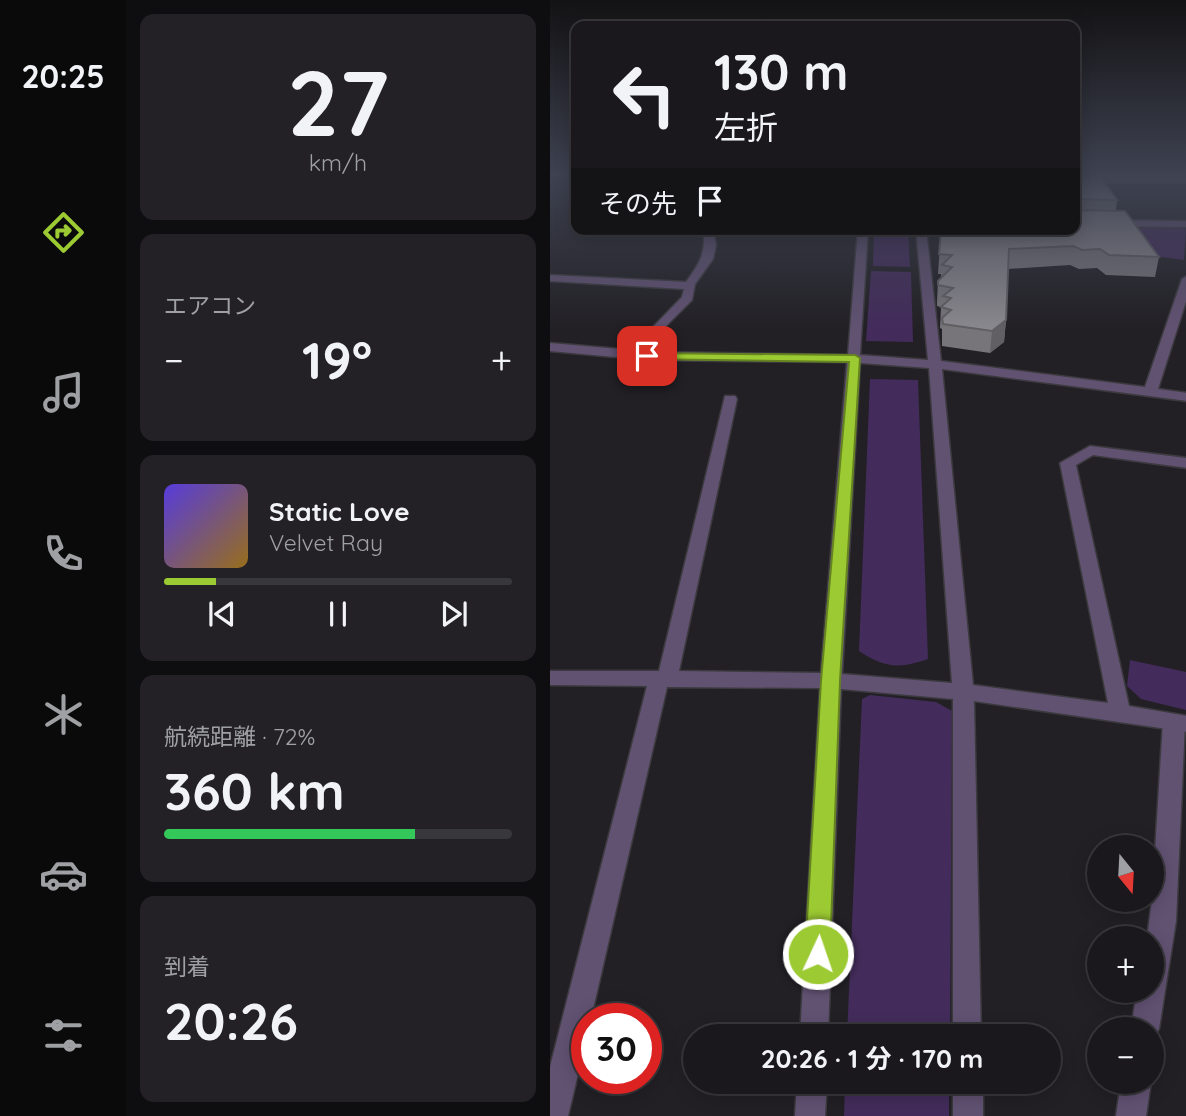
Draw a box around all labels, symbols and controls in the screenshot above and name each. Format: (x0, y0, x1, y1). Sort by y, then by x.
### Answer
text: 130 m (714, 41, 848, 102)
text: 27 (287, 45, 389, 159)
icon: left (599, 49, 690, 140)
text: 20:25 (21, 56, 105, 96)
text: 左折 (714, 107, 778, 147)
text: km/h (309, 148, 367, 177)
icon: arrive (691, 182, 729, 220)
text: その先 (599, 187, 677, 220)
icon: directions (39, 208, 88, 257)
text: エアコン (164, 291, 256, 320)
pin (617, 326, 677, 386)
text: 19° (302, 327, 372, 392)
text: − (164, 336, 184, 384)
text: + (491, 336, 512, 384)
icon: arrive (628, 337, 666, 375)
icon: music (39, 368, 88, 417)
text: Static Love (269, 495, 410, 528)
text: Velvet Ray (269, 528, 383, 557)
icon: phone (39, 529, 88, 578)
icon: previous (203, 595, 241, 633)
icon: pause (319, 595, 357, 633)
icon: next (435, 595, 473, 633)
icon: climate (39, 690, 88, 739)
text: 航続距離 · 72% (164, 722, 315, 751)
text: 360 km (164, 758, 345, 823)
north arrow (1087, 835, 1164, 912)
map controls (1087, 835, 1164, 1094)
icon: car (39, 850, 88, 899)
position arrow (781, 917, 855, 991)
button: + (1087, 926, 1164, 1003)
text: 到着 (164, 952, 210, 981)
text: 20:26 (164, 988, 298, 1053)
speed limit sign: 30 (571, 1003, 662, 1094)
icon: filters (39, 1011, 88, 1060)
button: − (1087, 1017, 1164, 1094)
text: 20:26 · 1 分 · 170 m (761, 1042, 983, 1075)

